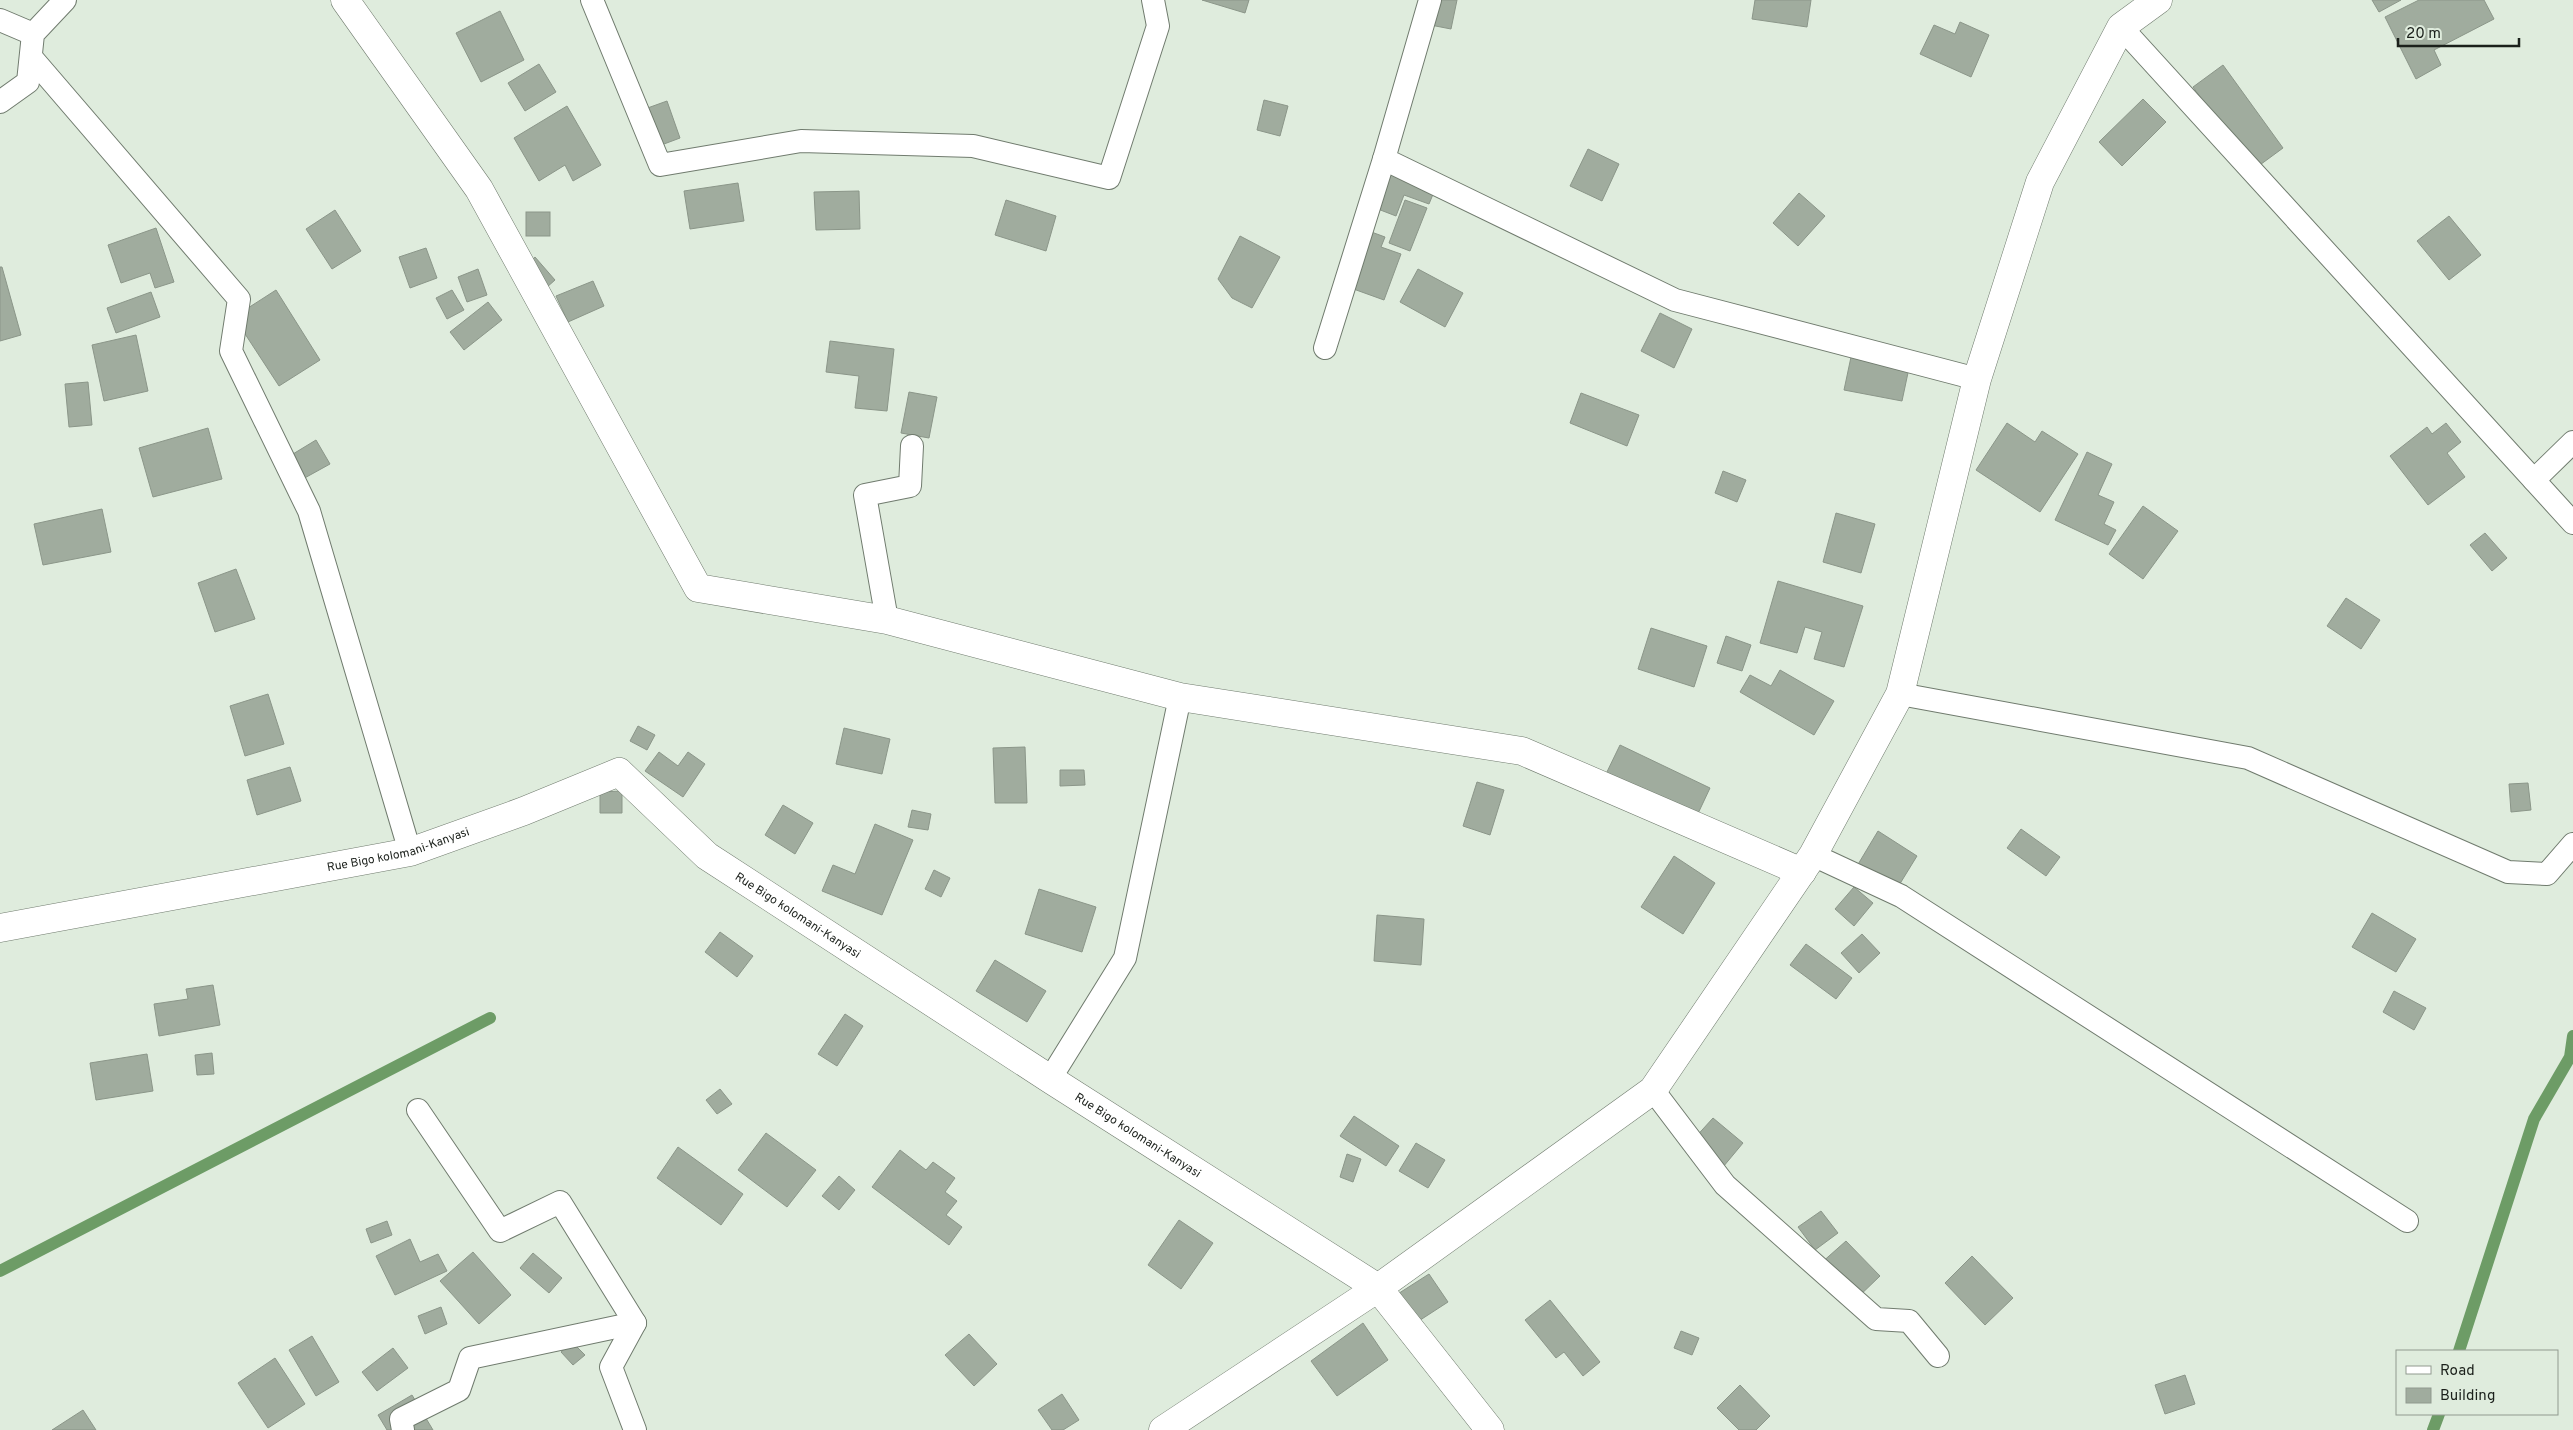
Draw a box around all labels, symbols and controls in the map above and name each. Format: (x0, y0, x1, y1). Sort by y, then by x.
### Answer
scale bar (2398, 15, 2519, 47)
text: 20 m (2406, 25, 2441, 44)
street label: Rue Bigo kolomani-Kanyasi (326, 824, 472, 876)
street label: Rue Bigo kolomani-Kanyasi (732, 869, 863, 963)
street label: Rue Bigo kolomani-Kanyasi (1071, 1090, 1204, 1182)
legend (2396, 1350, 2558, 1415)
text: Road (2440, 1362, 2475, 1381)
text: Building (2440, 1387, 2495, 1406)

